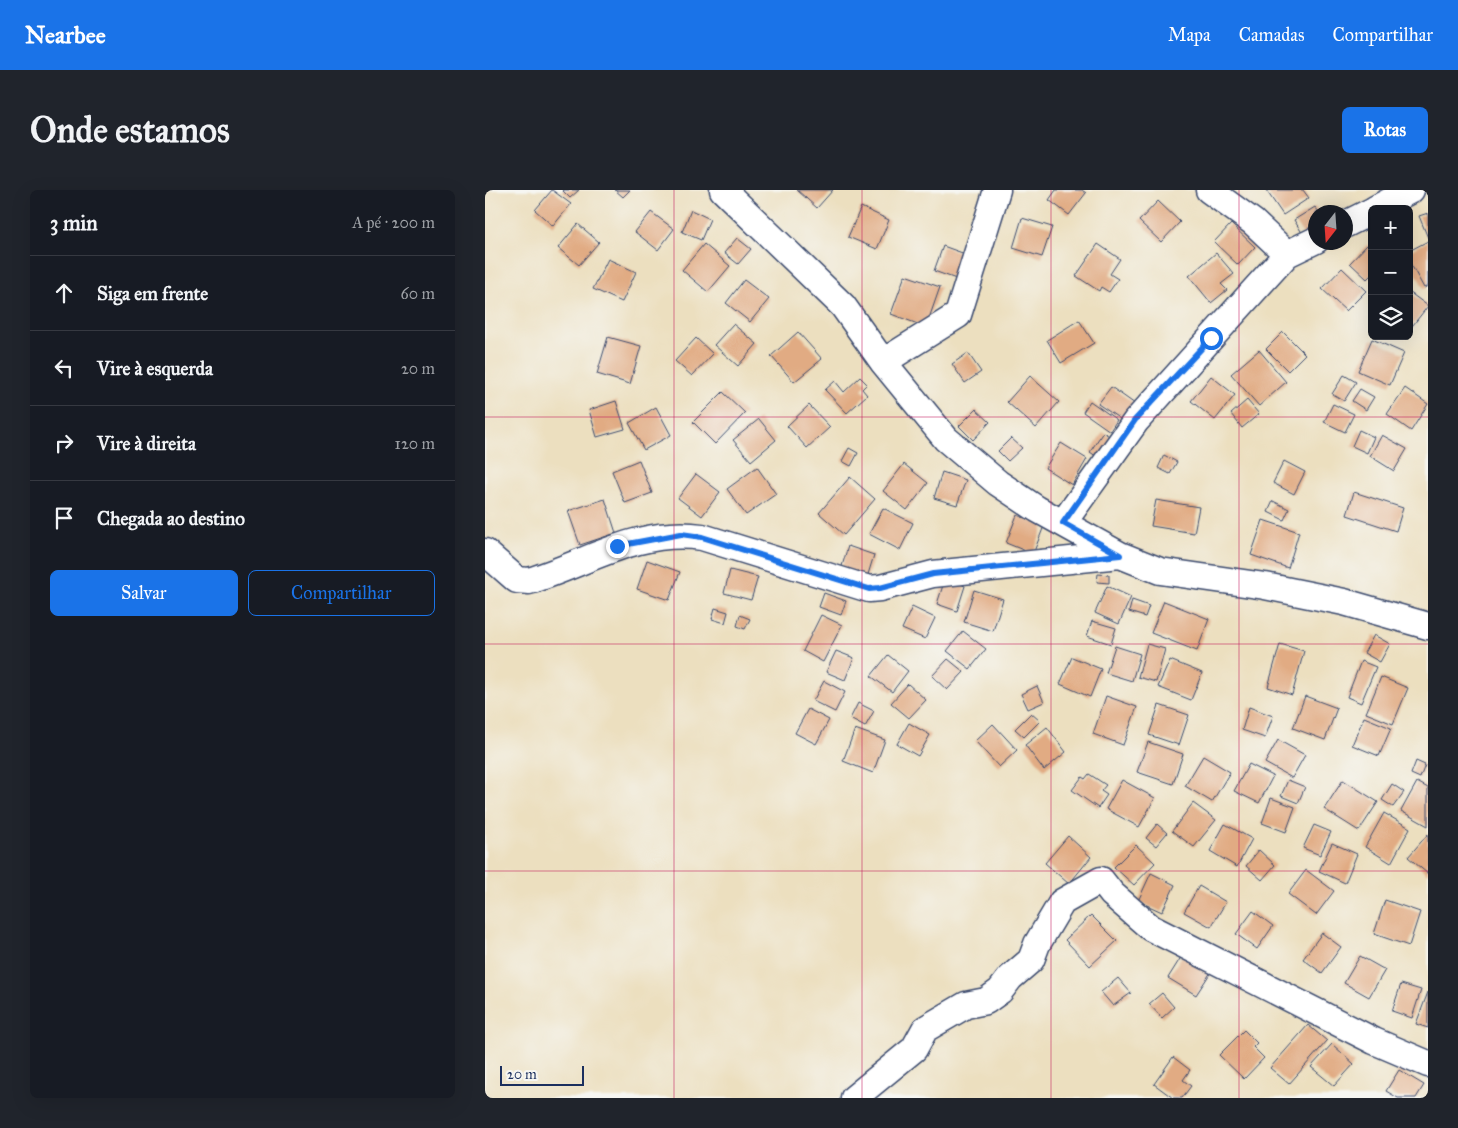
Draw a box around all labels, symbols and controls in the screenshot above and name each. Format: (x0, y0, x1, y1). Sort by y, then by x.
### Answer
text: Nearbee (25, 20, 106, 50)
text: Mapa (1168, 24, 1211, 46)
text: Camadas (1239, 24, 1305, 46)
text: Compartilhar (1333, 24, 1433, 46)
button: Rotas (1342, 107, 1428, 153)
text: Onde estamos (30, 109, 230, 152)
north arrow (1308, 205, 1353, 250)
map controls (1368, 205, 1413, 340)
button: + (1368, 205, 1413, 250)
text: 3 min (50, 210, 98, 236)
text: A pé · 200 m (352, 213, 435, 232)
button: − (1368, 250, 1413, 295)
icon: ahead (50, 279, 78, 307)
text: Siga em frente (97, 282, 208, 305)
text: 60 m (401, 284, 435, 303)
button: layers (1368, 295, 1413, 340)
route start (1200, 327, 1223, 350)
icon: left (50, 354, 78, 382)
text: Vire à esquerda (97, 357, 213, 380)
text: 20 m (401, 359, 435, 378)
icon: right (50, 429, 78, 457)
text: Vire à direita (97, 432, 196, 455)
text: 120 m (395, 434, 435, 453)
icon: arrive (50, 504, 78, 532)
text: Chegada ao destino (97, 507, 245, 530)
route end (606, 535, 629, 558)
button: Salvar (50, 570, 238, 616)
button: Compartilhar (248, 570, 435, 616)
scale bar (500, 1063, 584, 1086)
text: 20 m (507, 1066, 537, 1083)

